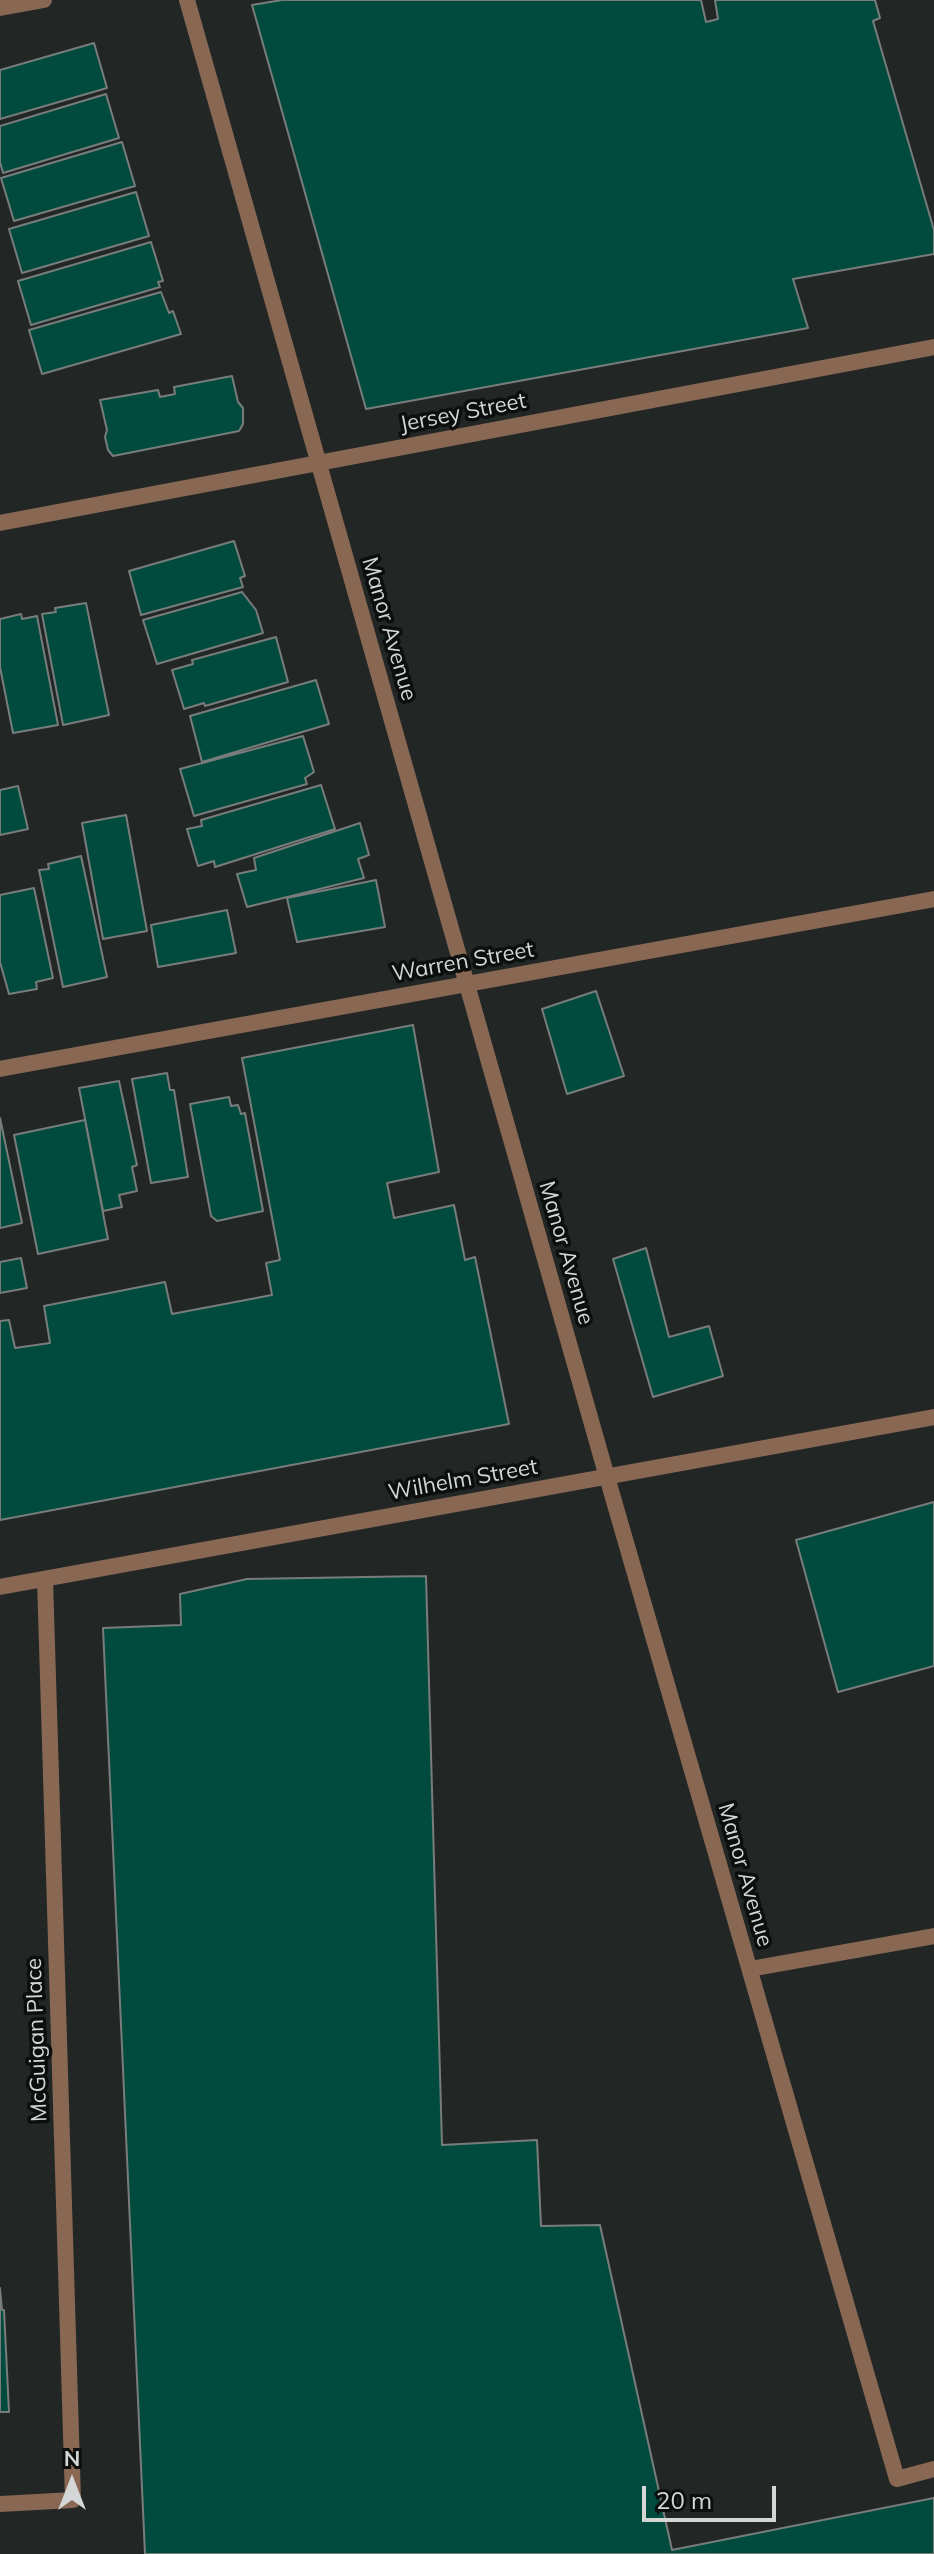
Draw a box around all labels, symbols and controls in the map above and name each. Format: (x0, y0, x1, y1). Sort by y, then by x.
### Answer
street label: Jersey Street (398, 388, 528, 438)
street label: Manor Avenue (356, 554, 422, 704)
street label: Warren Street (390, 937, 536, 987)
street label: Manor Avenue (533, 1178, 599, 1328)
street label: Wilhelm Street (386, 1454, 540, 1506)
street label: Manor Avenue (712, 1800, 778, 1950)
street label: McGuigan Place (21, 1957, 53, 2123)
north arrow (32, 2442, 112, 2522)
text: N (64, 2444, 80, 2472)
scale bar (646, 2470, 780, 2520)
text: 20 m (656, 2485, 712, 2515)

